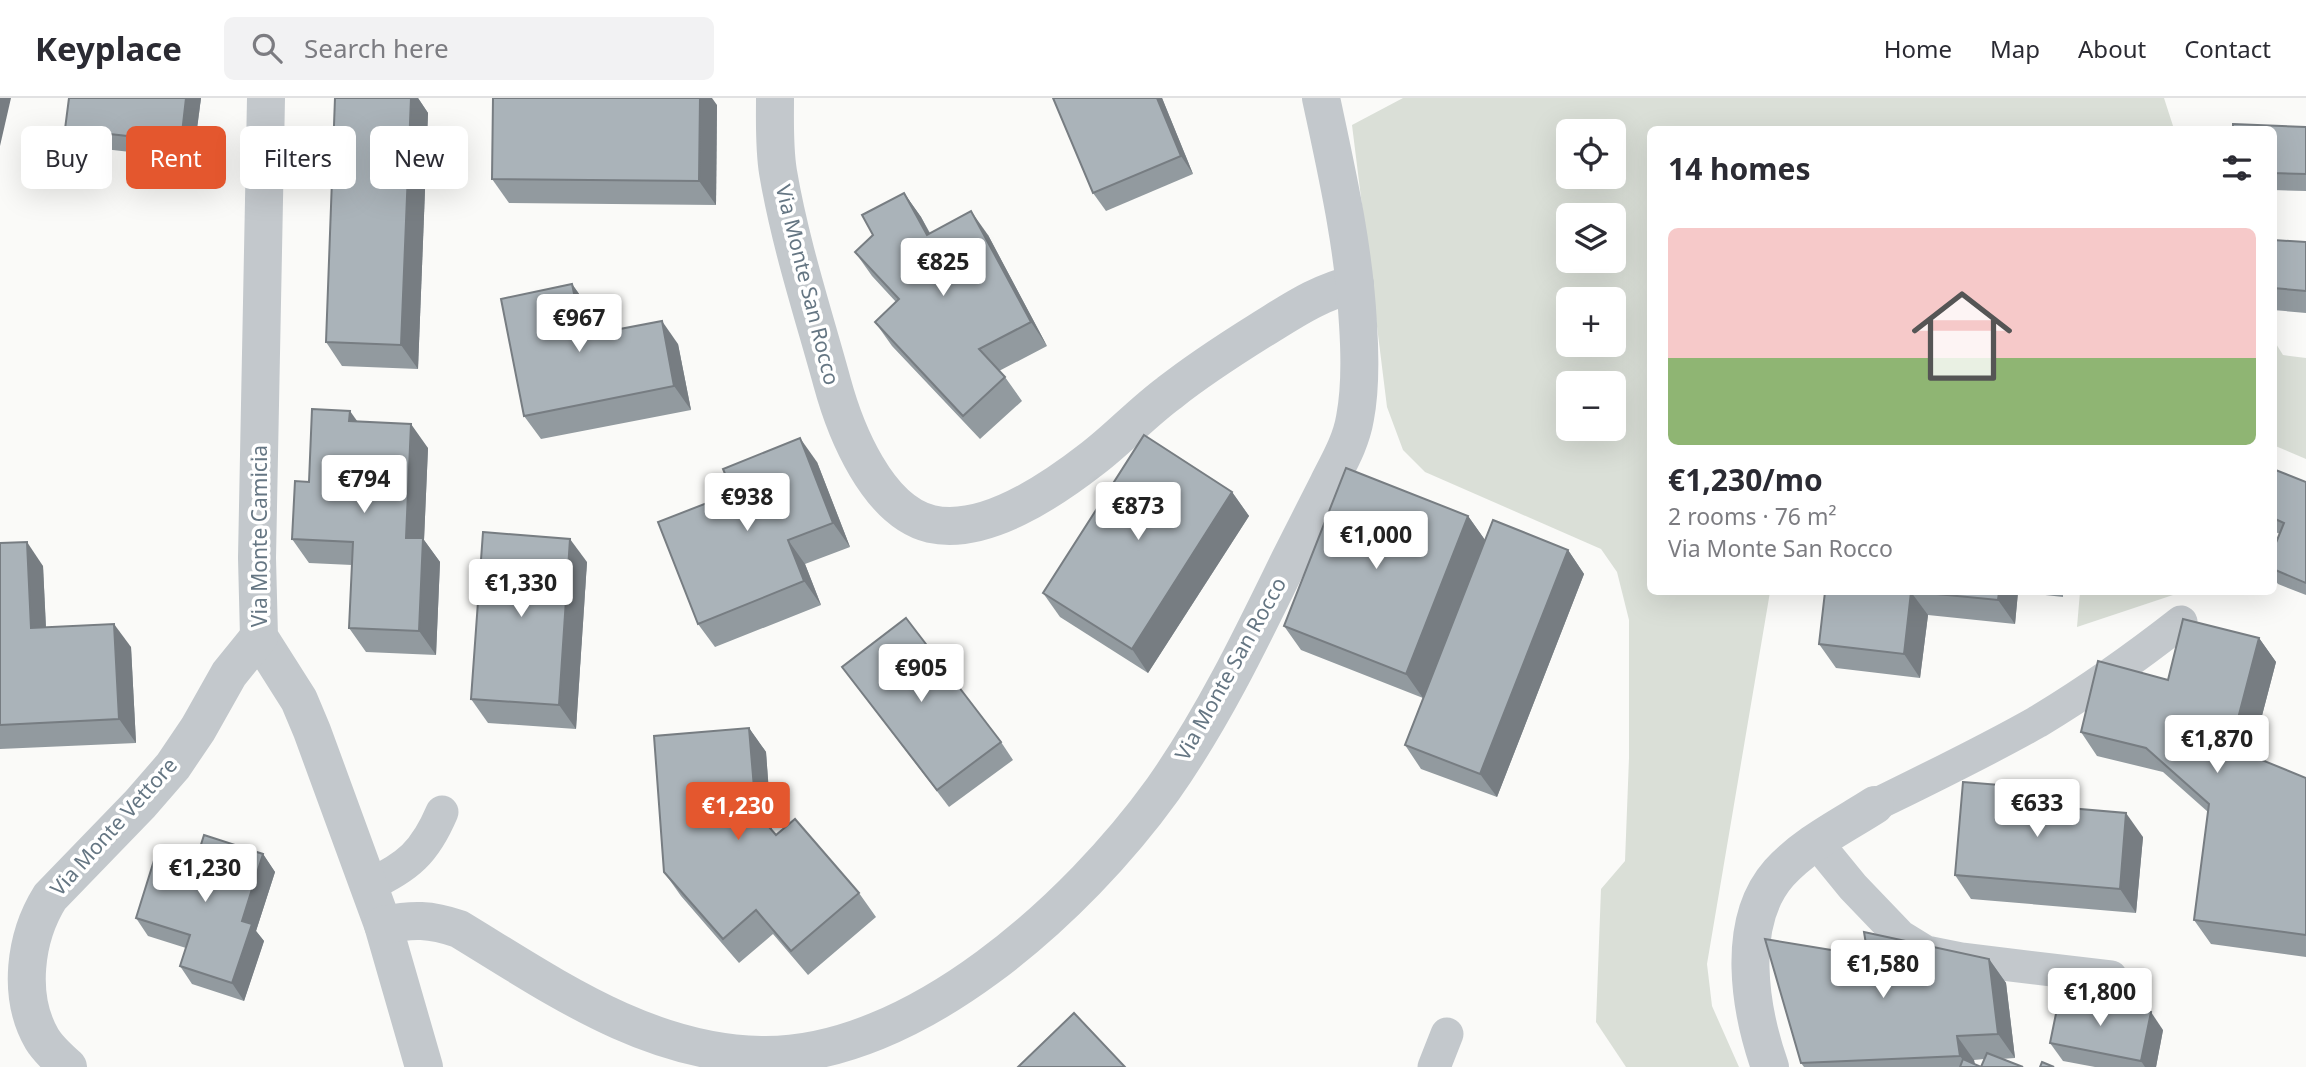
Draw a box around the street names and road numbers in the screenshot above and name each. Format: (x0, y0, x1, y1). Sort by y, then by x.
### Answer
street label: Via Monte San Rocco (770, 182, 846, 388)
street label: Via Monte Camicia (245, 445, 273, 627)
street label: Via Monte San Rocco (1168, 572, 1292, 765)
street label: Via Monte Vettore (44, 751, 183, 901)

